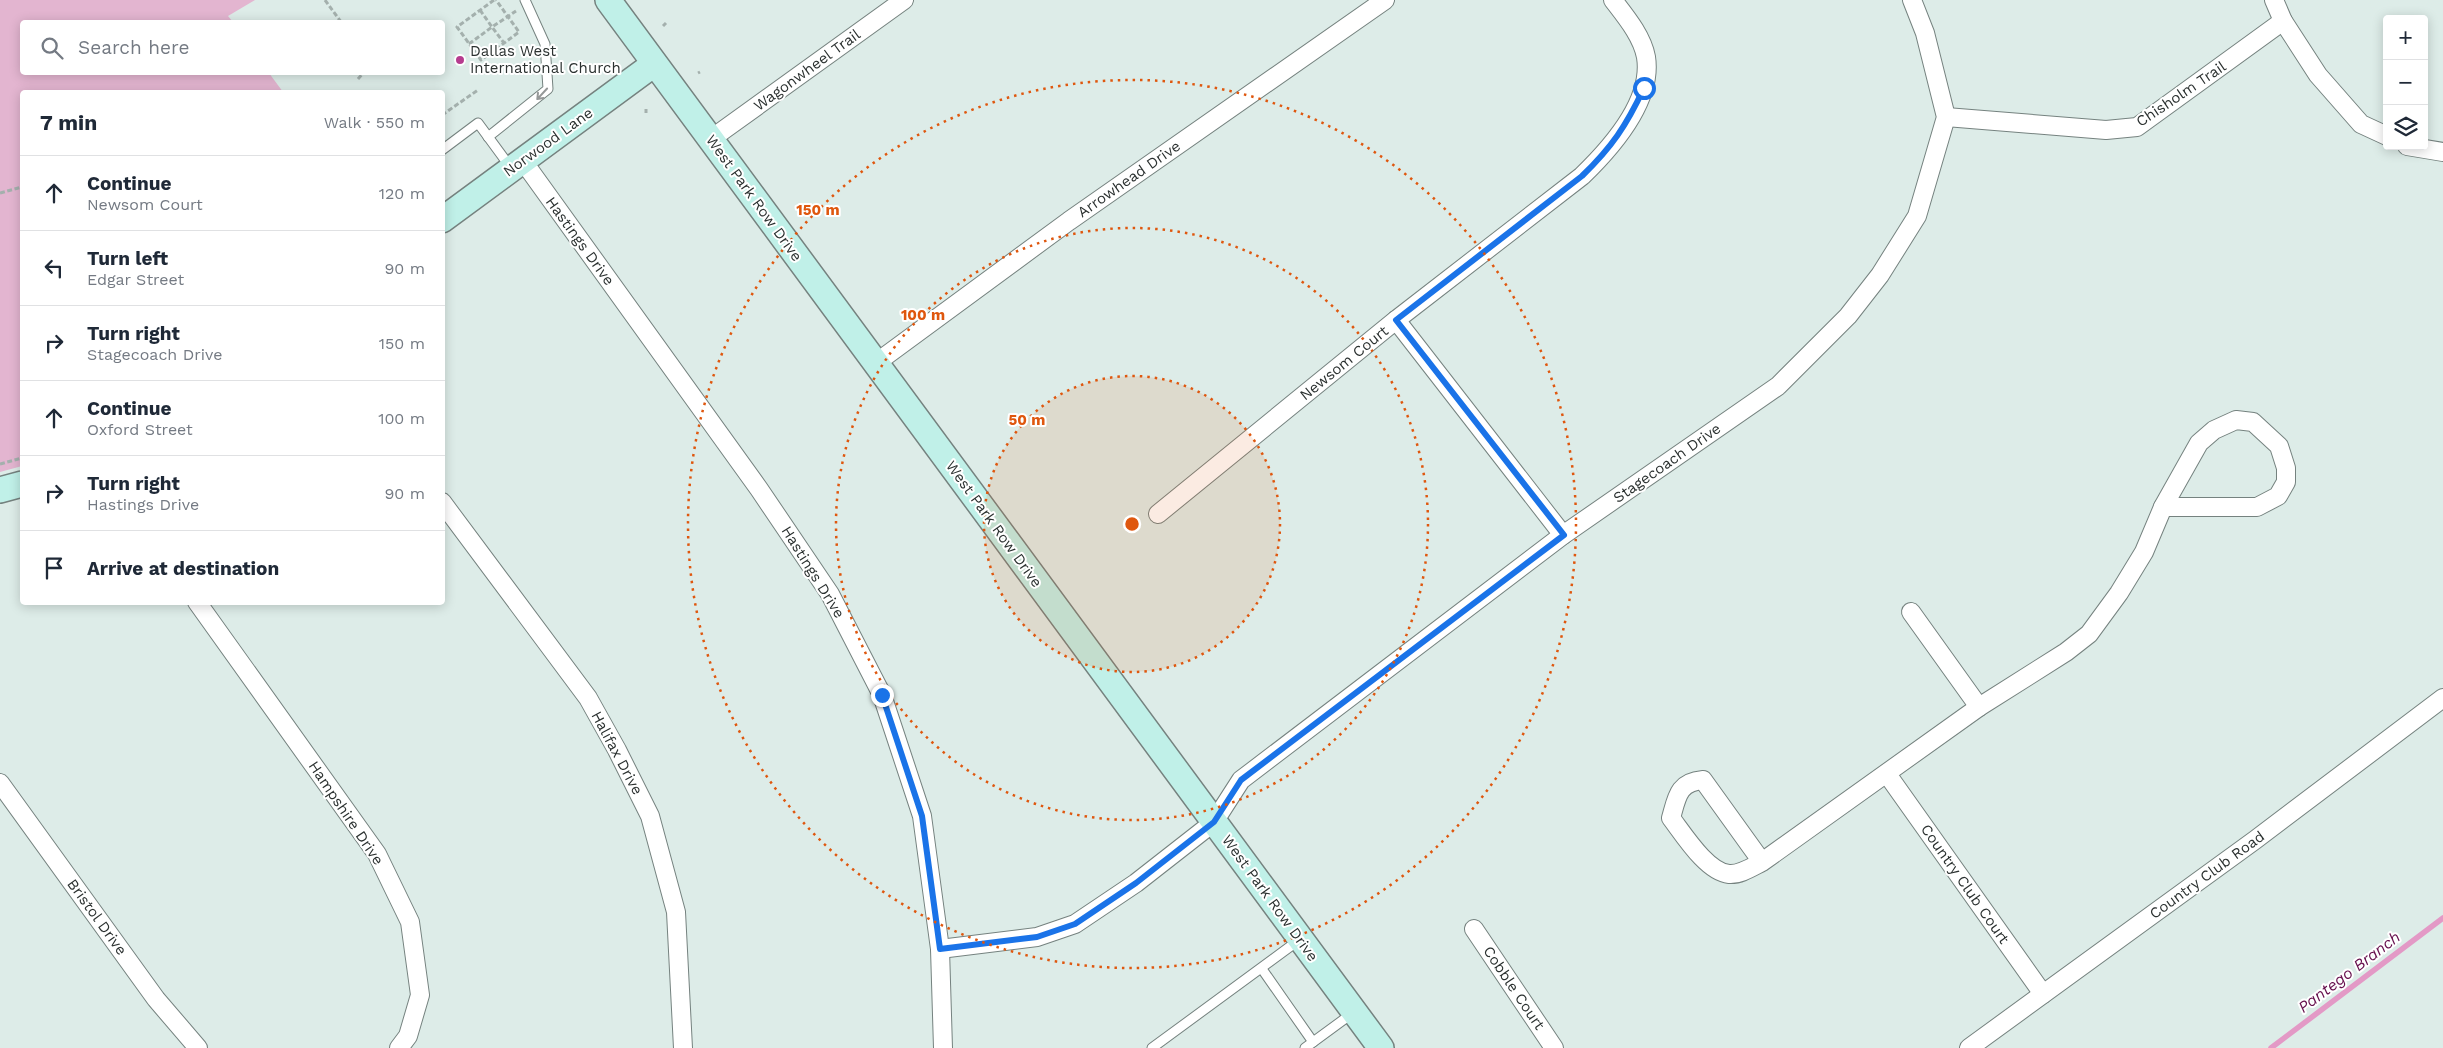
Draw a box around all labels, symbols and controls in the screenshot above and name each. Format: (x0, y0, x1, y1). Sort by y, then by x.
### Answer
map controls (2383, 15, 2428, 150)
button: + (2383, 15, 2428, 60)
search box (20, 20, 445, 75)
street label: Wagonwheel Trail (750, 25, 864, 115)
icon: search (38, 34, 66, 62)
text: Search here (78, 36, 189, 59)
place label: Dallas West International Church (470, 42, 621, 77)
marker: Dallas West International Church (454, 54, 466, 66)
street label: Chisholm Trail (2133, 57, 2230, 131)
button: − (2383, 60, 2428, 105)
route start (1633, 77, 1656, 100)
one-way arrow (537, 87, 549, 100)
street label: Norwood Lane (500, 103, 596, 181)
button: layers (2383, 105, 2428, 150)
text: 7 min (40, 110, 97, 135)
text: Walk · 550 m (324, 113, 425, 132)
street label: West Park Row Drive (702, 131, 806, 265)
street label: Arrowhead Drive (1074, 137, 1184, 221)
text: Continue (87, 172, 171, 195)
icon: ahead (40, 179, 68, 207)
text: 120 m (379, 184, 425, 203)
street label: Hastings Drive (542, 193, 618, 289)
text: Newsom Court (87, 195, 203, 214)
text: 150 m (796, 201, 840, 219)
text: Turn left (87, 247, 168, 270)
icon: left (40, 254, 68, 282)
text: 90 m (384, 259, 425, 278)
text: Edgar Street (87, 270, 184, 289)
text: 100 m (901, 306, 945, 324)
street label: Newsom Court (1296, 321, 1392, 404)
text: Turn right (87, 322, 180, 345)
icon: right (40, 329, 68, 357)
text: 150 m (379, 334, 425, 353)
text: Stagecoach Drive (87, 345, 223, 364)
text: Continue (87, 397, 171, 420)
icon: ahead (40, 404, 68, 432)
text: 100 m (378, 409, 425, 428)
text: 50 m (1009, 411, 1045, 429)
street label: Stagecoach Drive (1610, 419, 1724, 507)
text: Oxford Street (87, 420, 193, 439)
street label: West Park Row Drive (942, 457, 1046, 591)
text: Turn right (87, 472, 180, 495)
icon: right (40, 479, 68, 507)
text: 90 m (384, 484, 425, 503)
text: Hastings Drive (87, 495, 199, 514)
centre of rings (1123, 515, 1141, 533)
street label: Hastings Drive (777, 523, 849, 621)
icon: arrive (40, 554, 68, 582)
text: Arrive at destination (87, 557, 279, 580)
route end (871, 684, 894, 707)
street label: Halifax Drive (587, 708, 647, 798)
street label: Hampshire Drive (305, 758, 387, 868)
street label: Country Club Court (1917, 821, 2013, 948)
street label: Country Club Road (2146, 827, 2268, 923)
street label: West Park Row Drive (1218, 831, 1322, 965)
street label: Bristol Drive (63, 875, 131, 959)
water label: Pantego Branch (2294, 927, 2404, 1017)
street label: Cobble Court (1479, 943, 1549, 1034)

